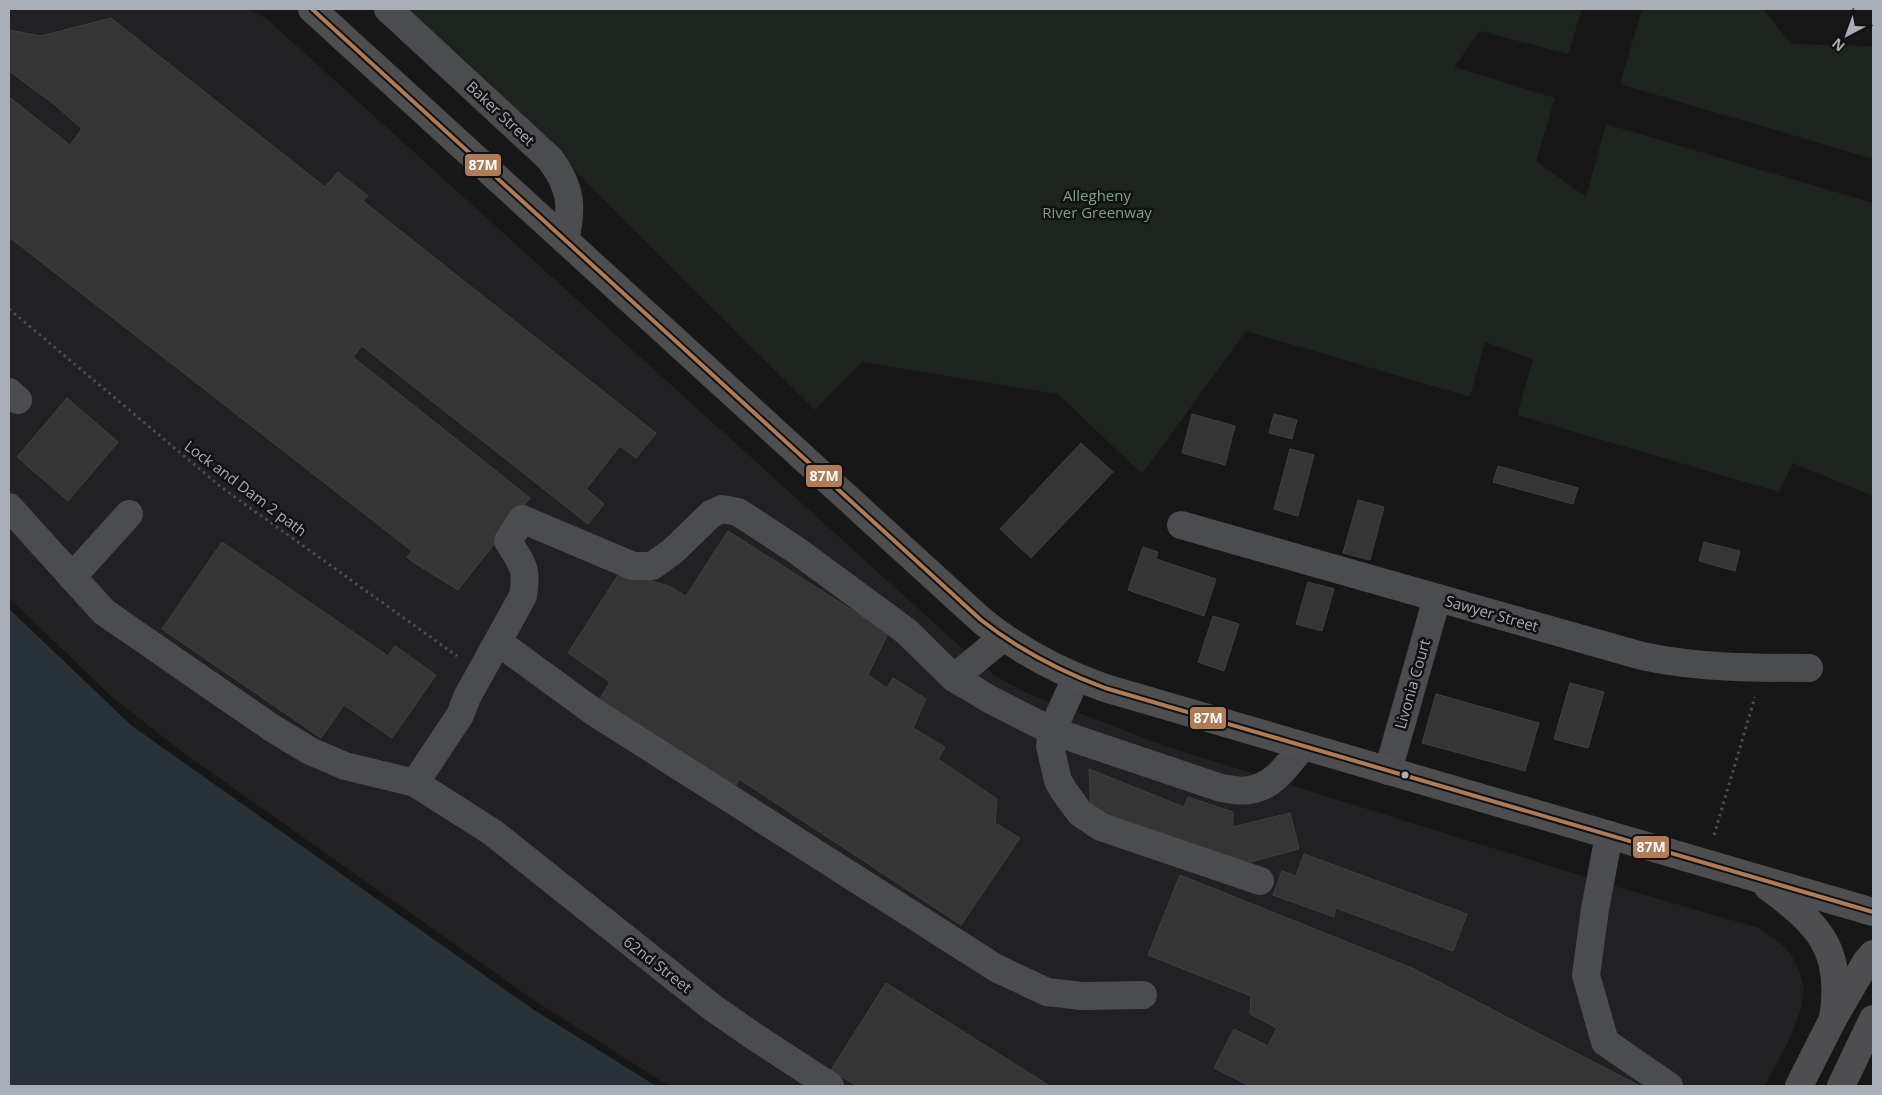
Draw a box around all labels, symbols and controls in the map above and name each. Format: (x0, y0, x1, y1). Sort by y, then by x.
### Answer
north arrow (1822, 10, 1872, 60)
text: N (1828, 34, 1849, 56)
street label: Baker Street (463, 76, 539, 150)
line badge: 87M (464, 153, 502, 177)
text: 87M (468, 155, 498, 174)
park label: Allegheny River Greenway (1042, 185, 1152, 222)
street label: Lock and Dam 2 path (181, 435, 311, 541)
line badge: 87M (805, 464, 843, 488)
text: 87M (809, 466, 839, 485)
street label: Sawyer Street (1443, 590, 1541, 636)
street label: Livonia Court (1390, 637, 1434, 731)
line badge: 87M (1189, 706, 1227, 730)
text: 87M (1193, 708, 1223, 727)
unlabelled marker (1400, 770, 1410, 780)
line badge: 87M (1632, 835, 1670, 859)
text: 87M (1636, 837, 1666, 856)
street label: 62nd Street (620, 931, 696, 997)

